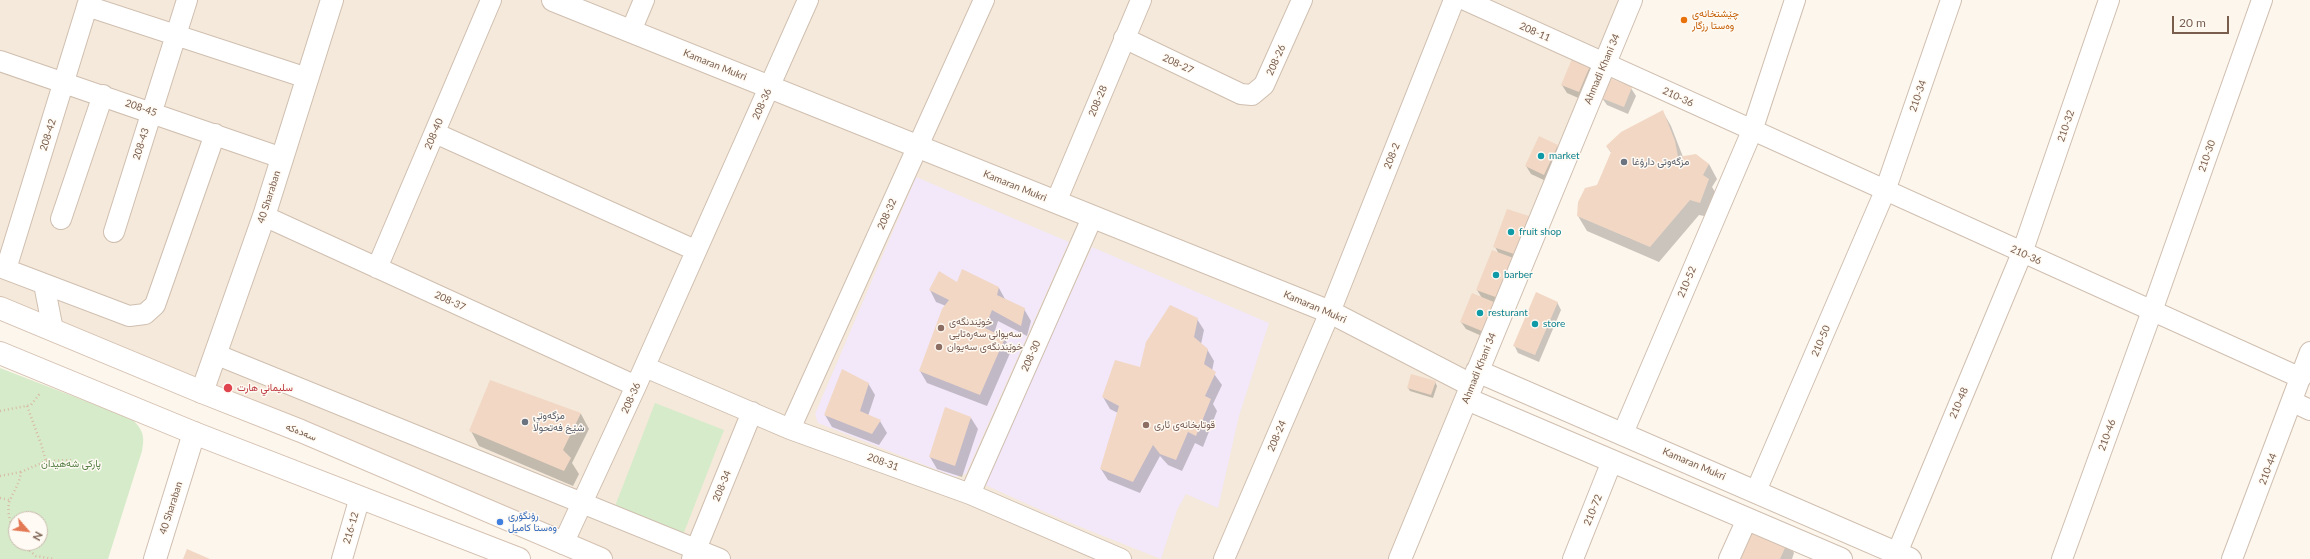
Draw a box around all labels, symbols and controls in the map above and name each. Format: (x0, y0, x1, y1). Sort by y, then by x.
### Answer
place label: چێشتخانەی وەستا رزگار (1692, 8, 1739, 32)
scale bar (2174, 8, 2231, 34)
marker: چێشتخانەی وەستا رزگار (1679, 15, 1689, 25)
text: 20 m (2179, 15, 2206, 30)
street label: 208-11 (1518, 20, 1552, 44)
street label: Ahmadi Khani 34 (1582, 32, 1622, 106)
street label: 208-26 (1264, 43, 1288, 77)
street label: Kamaran Mukri (682, 47, 748, 83)
street label: 208-27 (1161, 52, 1195, 76)
street label: 210-34 (1907, 79, 1929, 113)
street label: 208-28 (1086, 84, 1110, 118)
street label: 210-36 (1661, 85, 1695, 109)
street label: 208-36 (750, 87, 774, 121)
street label: 208-45 (124, 97, 158, 119)
street label: 210-32 (2055, 109, 2077, 143)
street label: 208-40 (422, 117, 446, 151)
street label: 208-42 (37, 118, 59, 152)
street label: 208-43 (130, 127, 152, 161)
street label: 210-30 (2196, 139, 2218, 173)
street label: 208-2 (1381, 141, 1403, 171)
place label: market (1549, 150, 1579, 162)
marker: market (1536, 151, 1546, 161)
place label: مزگەوتی دارۆغا (1632, 156, 1689, 168)
marker: مزگەوتی دارۆغا (1619, 157, 1629, 167)
street label: Kamaran Mukri (982, 168, 1048, 204)
street label: 40 Sharaban (255, 169, 283, 225)
street label: 208-32 (875, 197, 899, 231)
place label: fruit shop (1519, 226, 1561, 238)
marker: fruit shop (1506, 227, 1516, 237)
street label: 210-36 (2009, 243, 2043, 267)
street label: 210-52 (1675, 265, 1699, 299)
place label: barber (1504, 269, 1533, 281)
marker: barber (1491, 270, 1501, 280)
street label: Kamaran Mukri (1282, 288, 1348, 326)
street label: 208-37 (433, 289, 467, 313)
place label: resturant (1488, 307, 1528, 319)
marker: resturant (1475, 308, 1485, 318)
place label: خوێندنگەی سەیوانی سەرەتایی (949, 316, 1022, 340)
place label: store (1543, 318, 1565, 330)
marker: store (1530, 319, 1540, 329)
marker: خوێندنگەی سەیوانی سەرەتایی (936, 323, 946, 333)
street label: 210-50 (1809, 324, 1833, 358)
street label: Ahmadi Khani 34 (1459, 331, 1499, 405)
street label: 208-30 (1019, 339, 1043, 373)
place label: خوێندنگەی سەیوان (947, 341, 1023, 353)
marker: خوێندنگەی سەیوان (934, 342, 944, 352)
street label: 208-36 (619, 381, 643, 415)
marker: سليماني هارت (222, 382, 234, 394)
place label: سليماني هارت (237, 382, 293, 394)
street label: 210-48 (1947, 386, 1971, 420)
place label: مزگەوتی شێخ فەتحوڵا (533, 410, 584, 434)
marker: مزگەوتی شێخ فەتحوڵا (520, 417, 530, 427)
street label: 210-46 (2096, 418, 2118, 452)
place label: قوتابخانەی ئاری (1154, 419, 1215, 431)
street label: 208-24 (1265, 419, 1289, 453)
street label: سەدەکە (284, 420, 318, 444)
marker: قوتابخانەی ئاری (1141, 420, 1151, 430)
street label: Kamaran Mukri (1661, 445, 1727, 483)
street label: 208-31 (866, 451, 900, 473)
street label: 210-44 (2257, 452, 2279, 486)
park label: پارکی شەهیدان (41, 458, 101, 470)
street label: 208-34 (710, 469, 734, 503)
street label: 40 Sharaban (157, 480, 185, 536)
street label: 210-72 (1581, 493, 1605, 527)
place label: رۆنگۆری وەستا کامیل (508, 510, 557, 534)
north arrow (8, 511, 48, 551)
street label: 216-12 (341, 511, 361, 545)
marker: رۆنگۆری وەستا کامیل (495, 517, 505, 527)
text: N (30, 530, 46, 543)

